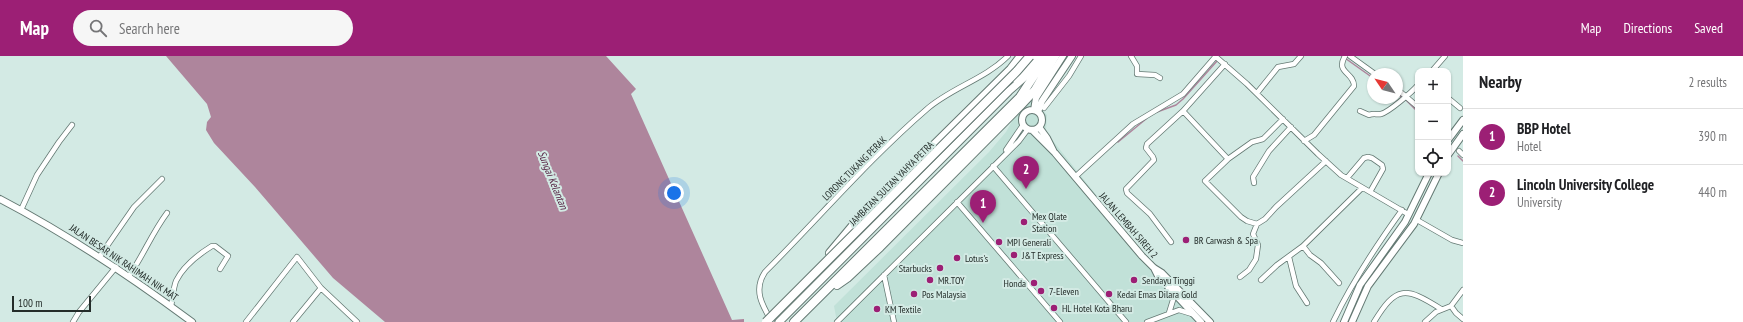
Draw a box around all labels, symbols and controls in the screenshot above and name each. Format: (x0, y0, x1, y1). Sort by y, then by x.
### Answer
search box (73, 10, 353, 46)
text: Map (20, 16, 49, 40)
icon: search (87, 17, 109, 39)
text: Search here (119, 19, 180, 38)
text: Map (1581, 19, 1601, 37)
text: Directions (1623, 19, 1672, 37)
text: Saved (1694, 19, 1723, 37)
north arrow (1367, 68, 1403, 104)
map controls (1415, 68, 1451, 176)
button: + (1415, 68, 1451, 104)
text: Nearby (1479, 71, 1522, 93)
text: 2 results (1688, 74, 1727, 91)
button: − (1415, 104, 1451, 140)
text: BBP Hotel (1517, 119, 1571, 138)
text: 1 (1489, 128, 1495, 145)
text: 390 m (1698, 128, 1727, 145)
street label: LORONG TUKANG PERAK (819, 133, 889, 203)
street label: JAMBATAN SULTAN YAHYA PETRA (846, 138, 937, 229)
text: Hotel (1517, 138, 1541, 155)
button: locate (1415, 140, 1451, 176)
water label: Sungai Kelantan (535, 149, 571, 212)
pin: 2 (1013, 156, 1039, 189)
text: Lincoln University College (1517, 175, 1654, 194)
your location (664, 183, 684, 203)
text: 2 (1489, 184, 1495, 201)
text: 440 m (1698, 184, 1727, 201)
street label: JALAN LEMBAH SIREH 2 (1096, 189, 1161, 261)
pin: 1 (970, 190, 996, 223)
text: University (1517, 194, 1562, 211)
place label: Mex Qlate Station (1032, 210, 1067, 235)
marker: Mex Qlate Station (1019, 217, 1029, 227)
street label: JALAN BESAR NIK RAHIMAH NIK MAT (66, 221, 181, 304)
place label: BR Carwash & Spa (1194, 234, 1258, 247)
marker: BR Carwash & Spa (1181, 235, 1191, 245)
place label: MPI Generali (1007, 236, 1051, 249)
marker: MPI Generali (994, 237, 1004, 247)
place label: J&T Express (1021, 249, 1064, 262)
marker: J&T Express (1009, 250, 1019, 260)
place label: Lotus's (965, 252, 989, 265)
marker: Lotus's (952, 253, 962, 263)
place label: Starbucks (899, 262, 933, 275)
marker: Starbucks (935, 263, 945, 273)
place label: MR.TOY (938, 274, 965, 287)
place label: Sendayu Tinggi (1142, 274, 1195, 287)
marker: MR.TOY (925, 275, 935, 285)
marker: Sendayu Tinggi (1129, 275, 1139, 285)
place label: Honda (1004, 277, 1026, 290)
marker: Honda (1029, 278, 1039, 288)
place label: 7-Eleven (1049, 285, 1079, 298)
marker: 7-Eleven (1036, 286, 1046, 296)
place label: Pos Malaysia (922, 288, 966, 301)
place label: Kedai Emas Dilara Gold (1117, 288, 1197, 301)
marker: Pos Malaysia (909, 289, 919, 299)
marker: Kedai Emas Dilara Gold (1104, 289, 1114, 299)
scale bar (12, 294, 91, 313)
text: 100 m (18, 296, 42, 310)
place label: HL Hotel Kota Bharu (1062, 302, 1132, 315)
place label: KM Textile (885, 303, 921, 316)
marker: HL Hotel Kota Bharu (1049, 303, 1059, 313)
marker: KM Textile (872, 304, 882, 314)

